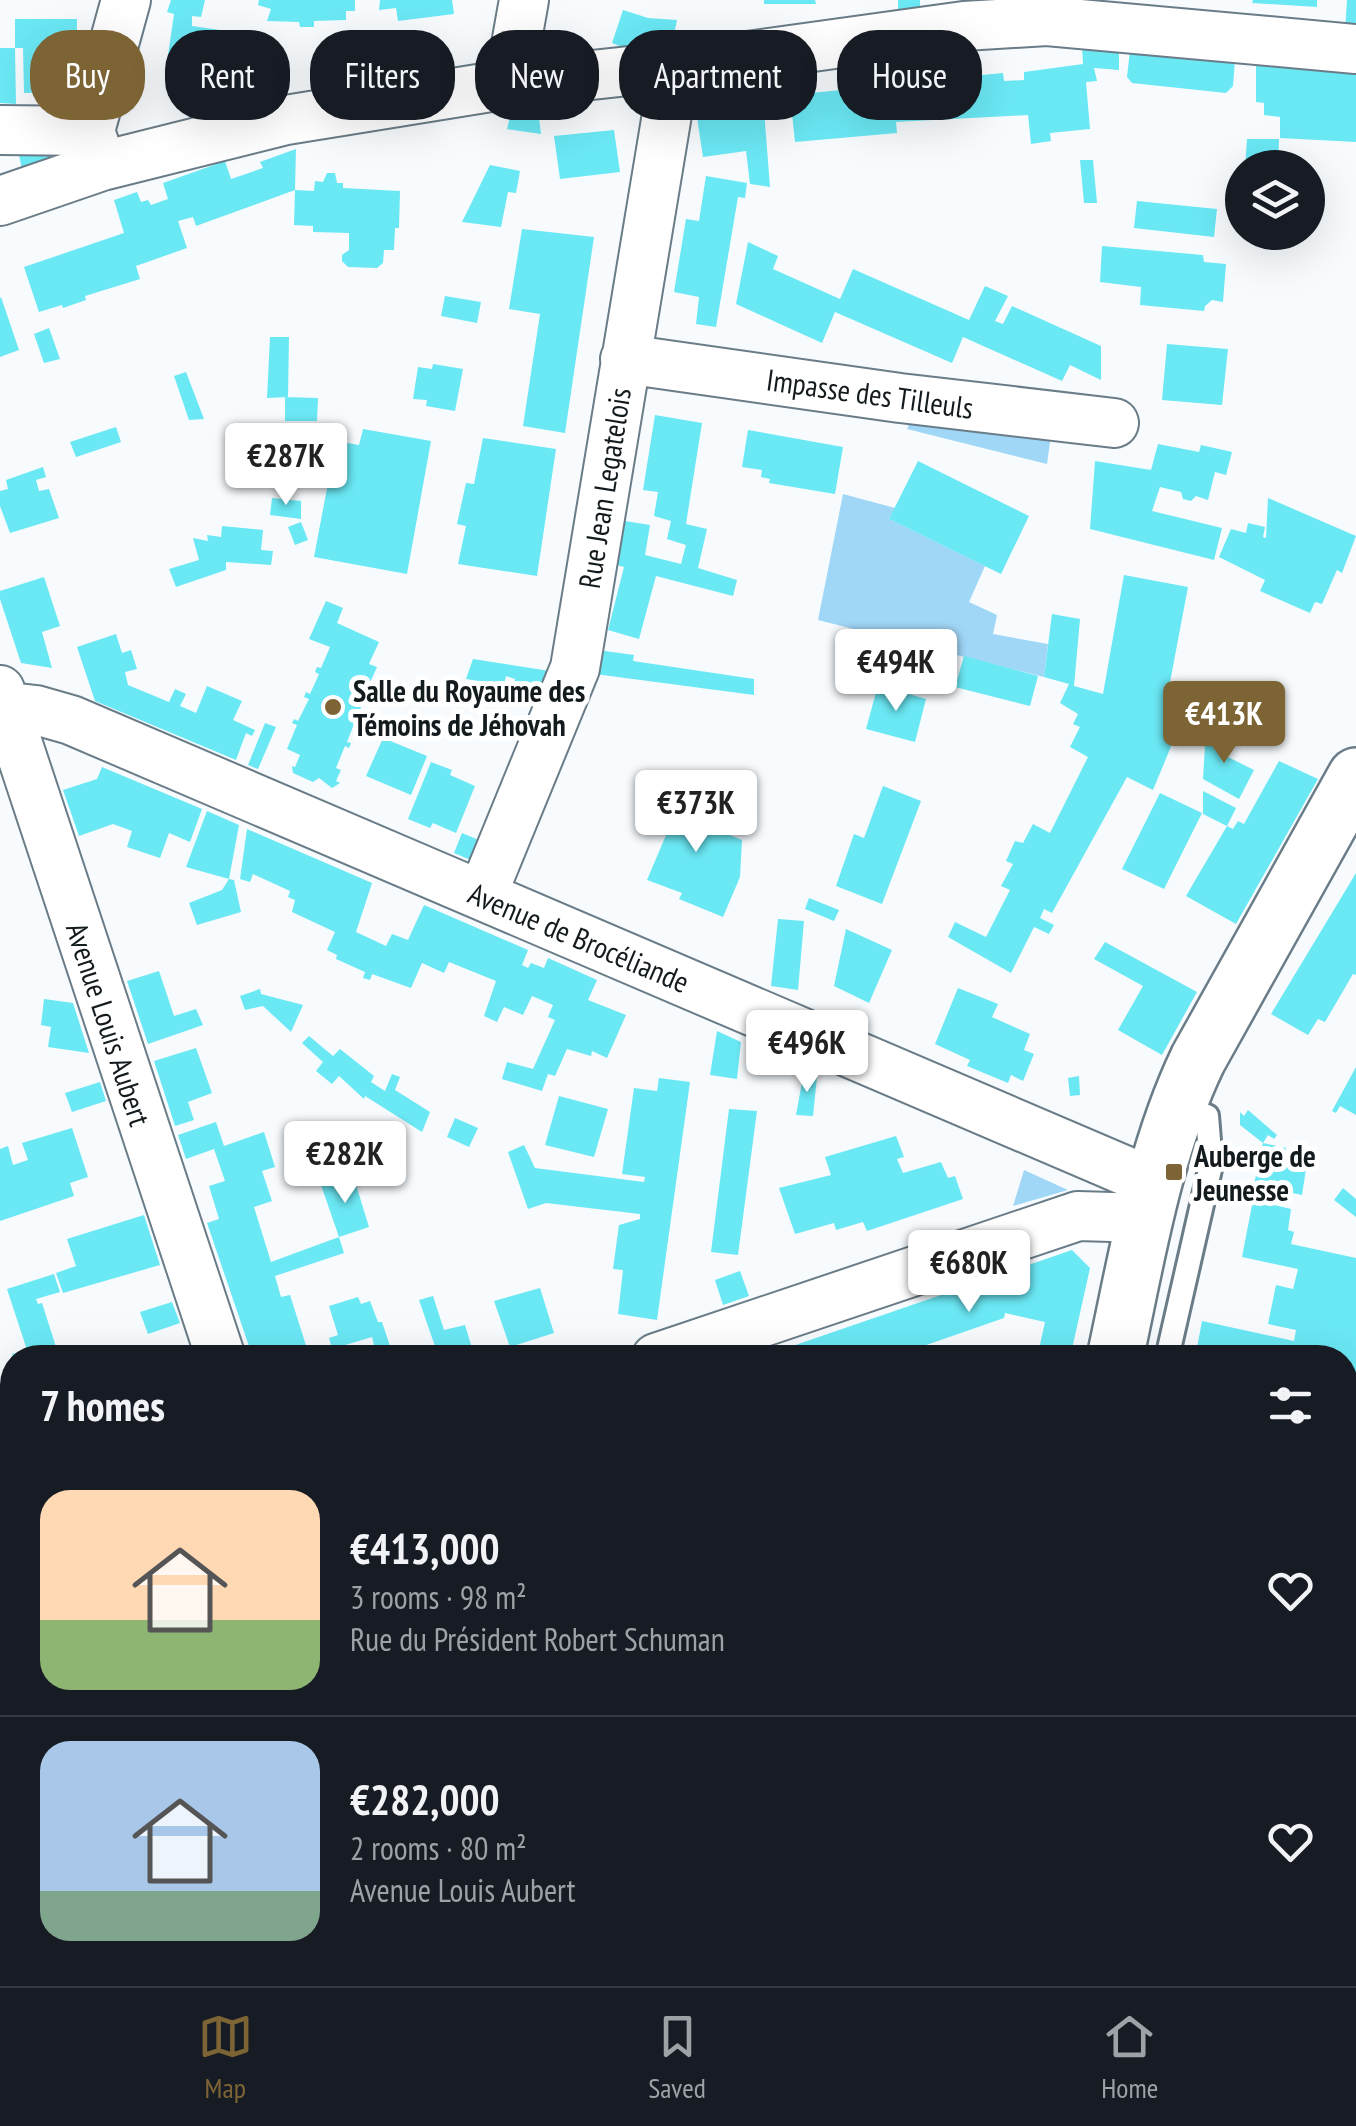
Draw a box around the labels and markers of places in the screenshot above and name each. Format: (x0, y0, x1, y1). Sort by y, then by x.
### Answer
pin: €287K (216, 423, 356, 508)
pin: €494K (826, 629, 966, 714)
place label: Salle du Royaume des Témoins de Jéhovah (353, 671, 585, 744)
pin: €413K (1154, 681, 1294, 766)
marker: Salle du Royaume des Témoins de Jéhovah (322, 696, 344, 718)
pin: €373K (626, 770, 766, 855)
pin: €496K (737, 1010, 877, 1095)
pin: €282K (275, 1121, 415, 1206)
place label: Auberge de Jeunesse (1193, 1136, 1316, 1209)
marker: Auberge de Jeunesse (1163, 1161, 1185, 1183)
pin: €680K (899, 1230, 1039, 1315)

